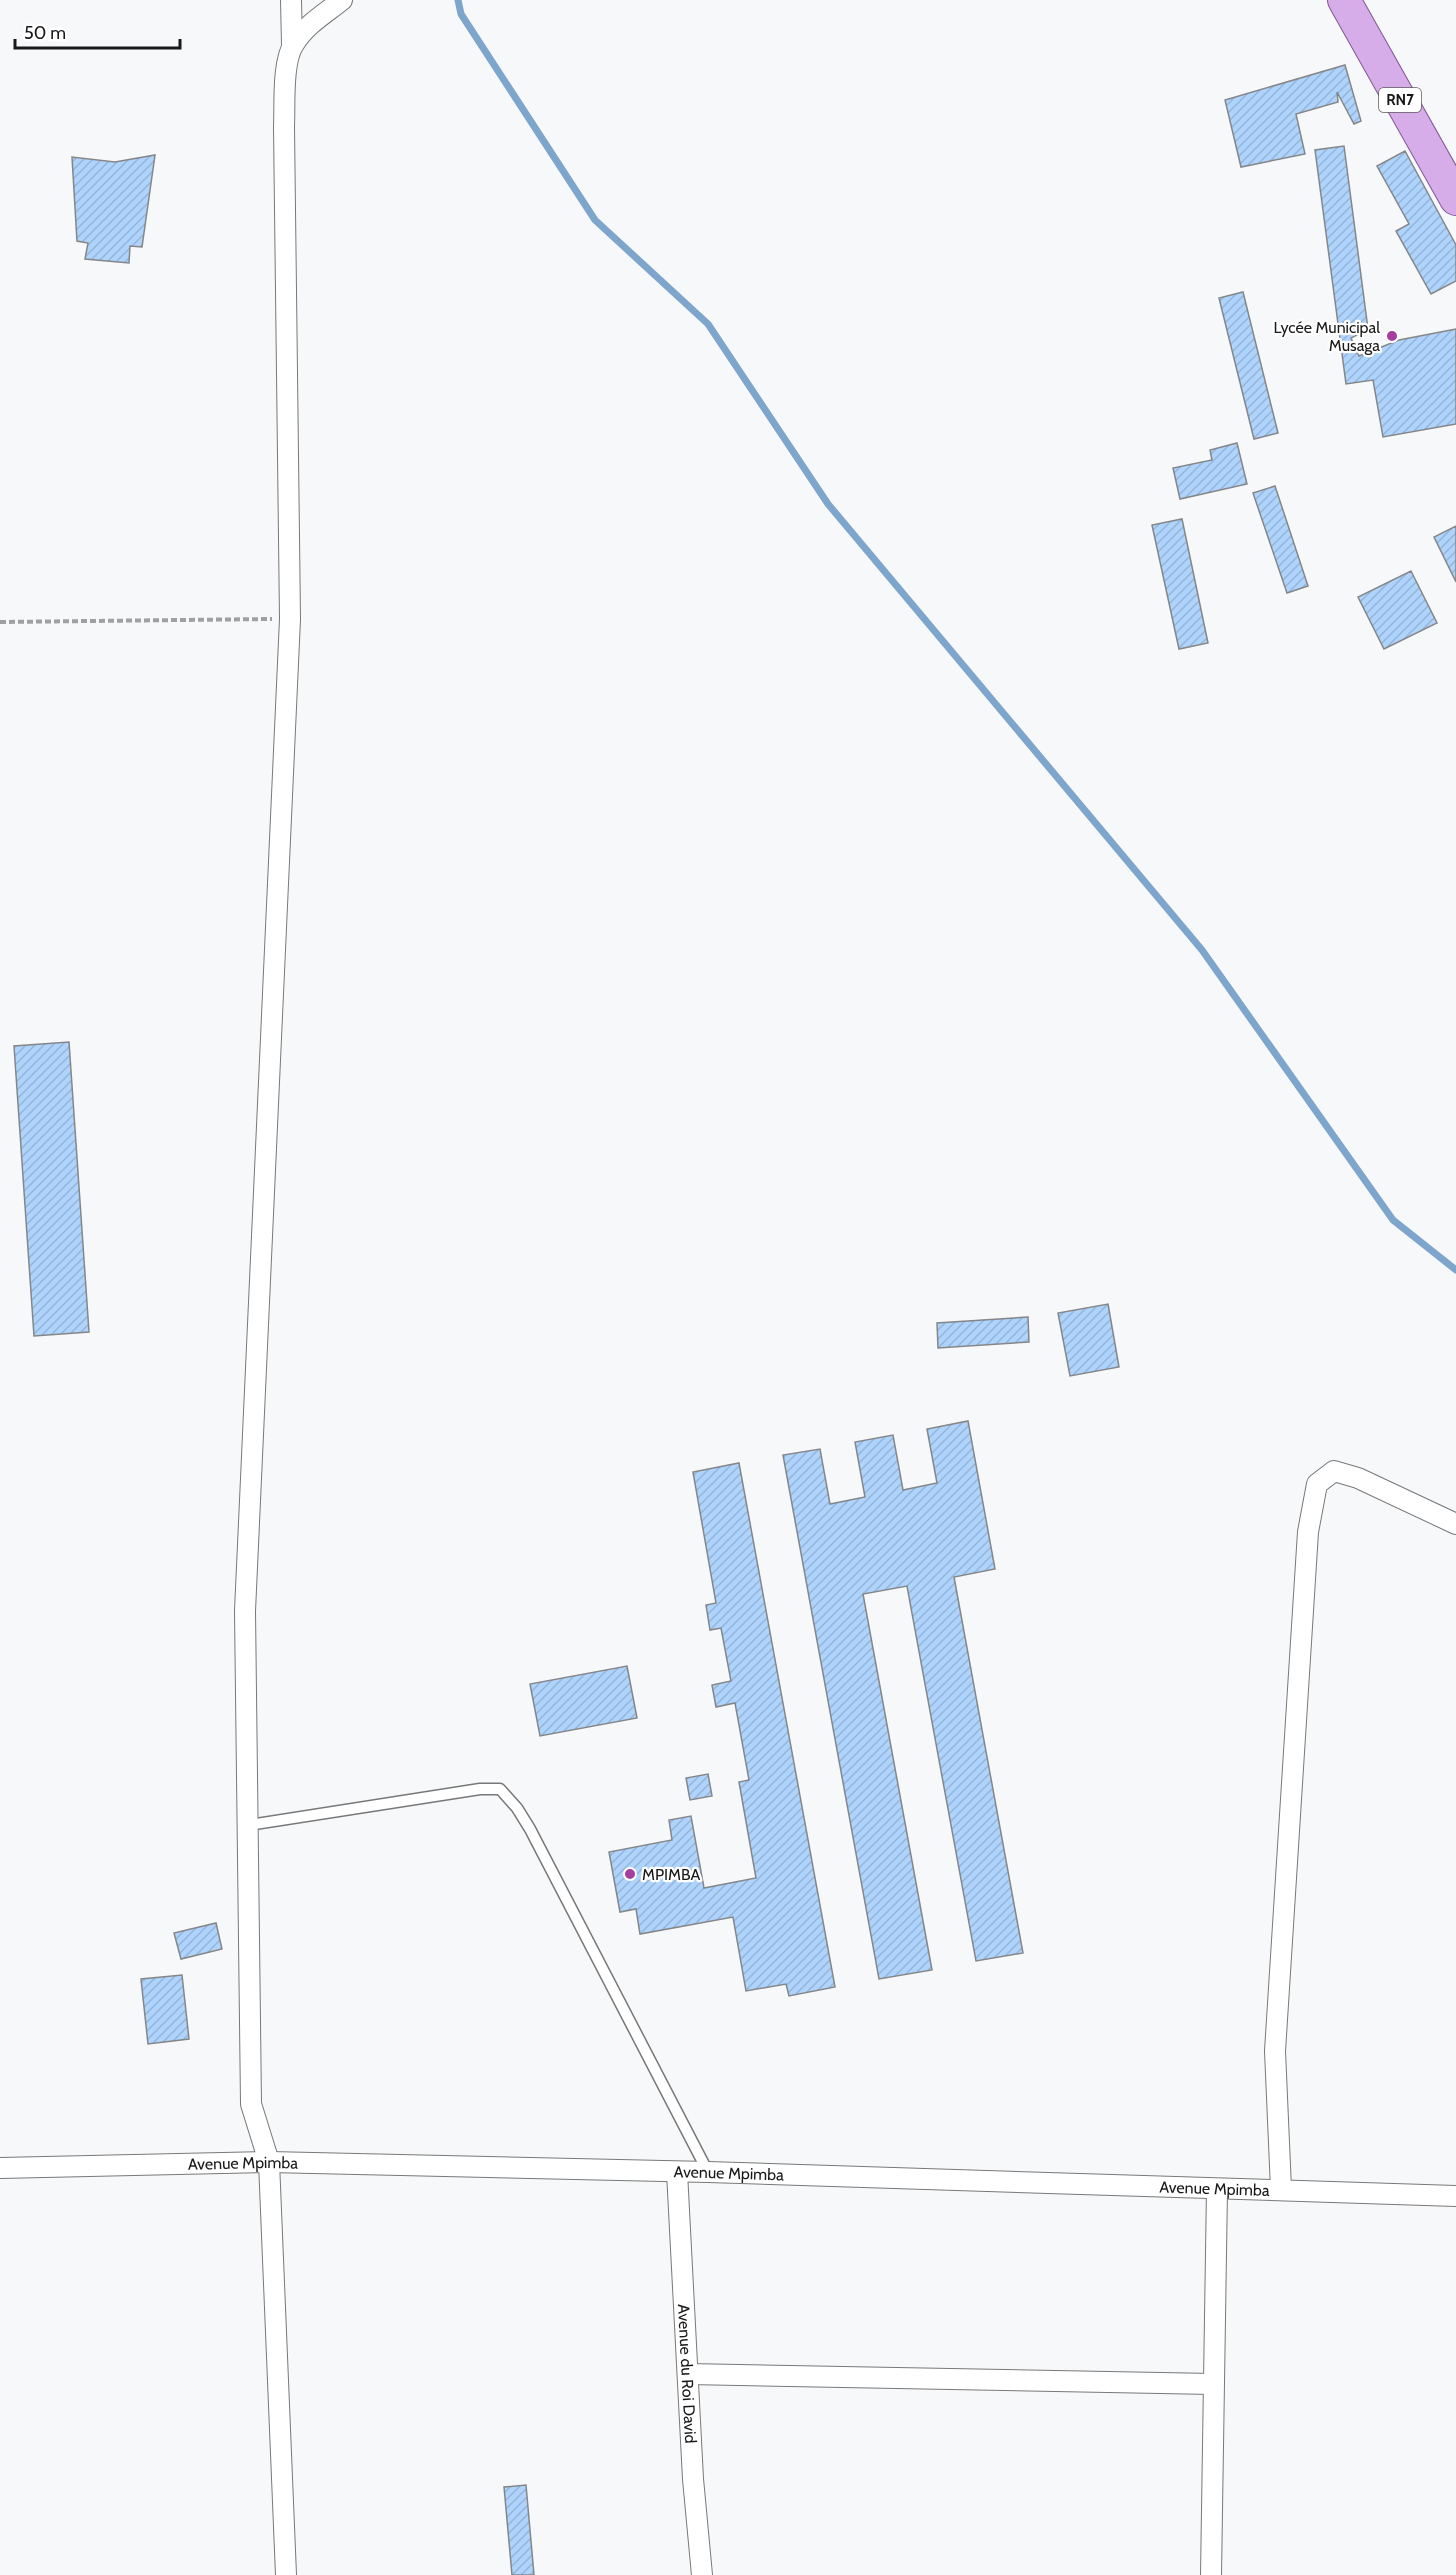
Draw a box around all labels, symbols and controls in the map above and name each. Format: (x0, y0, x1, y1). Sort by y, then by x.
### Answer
scale bar (15, 12, 180, 50)
text: 50 m (24, 22, 66, 44)
road number: RN7 (1379, 88, 1421, 112)
place label: Lycée Municipal Musaga (1274, 318, 1380, 355)
marker: Lycée Municipal Musaga (1385, 329, 1399, 343)
place label: MPIMBA (642, 1865, 701, 1884)
marker: MPIMBA (623, 1867, 637, 1881)
street label: Avenue Mpimba (188, 2153, 299, 2174)
street label: Avenue Mpimba (674, 2162, 784, 2184)
street label: Avenue Mpimba (1159, 2177, 1270, 2200)
street label: Avenue du Roi David (674, 2304, 700, 2444)

